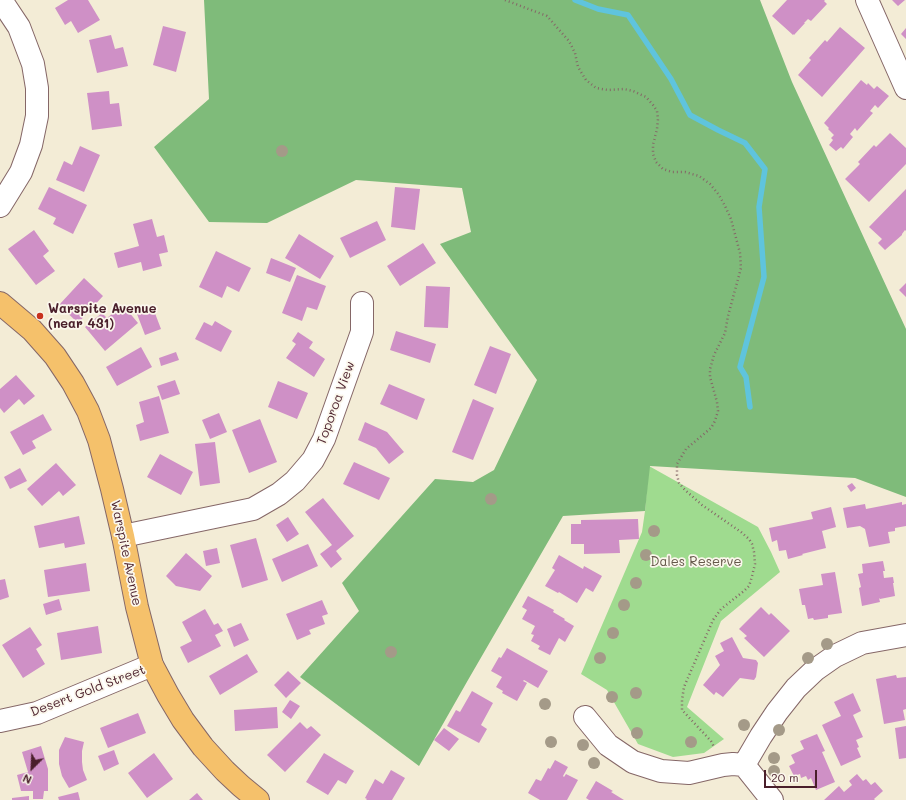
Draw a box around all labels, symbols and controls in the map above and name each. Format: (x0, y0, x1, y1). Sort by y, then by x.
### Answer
place label: Warspite Avenue (near 431) (48, 301, 156, 332)
marker: Warspite Avenue (near 431) (35, 311, 45, 321)
street label: Toporoa View (314, 359, 358, 447)
street label: Warspite Avenue (107, 499, 145, 607)
park label: Dales Reserve (650, 554, 742, 570)
street label: Desert Gold Street (28, 662, 148, 720)
north arrow (12, 748, 52, 788)
scale bar (766, 762, 819, 788)
text: 20 m (771, 769, 799, 785)
text: N (20, 771, 34, 788)

